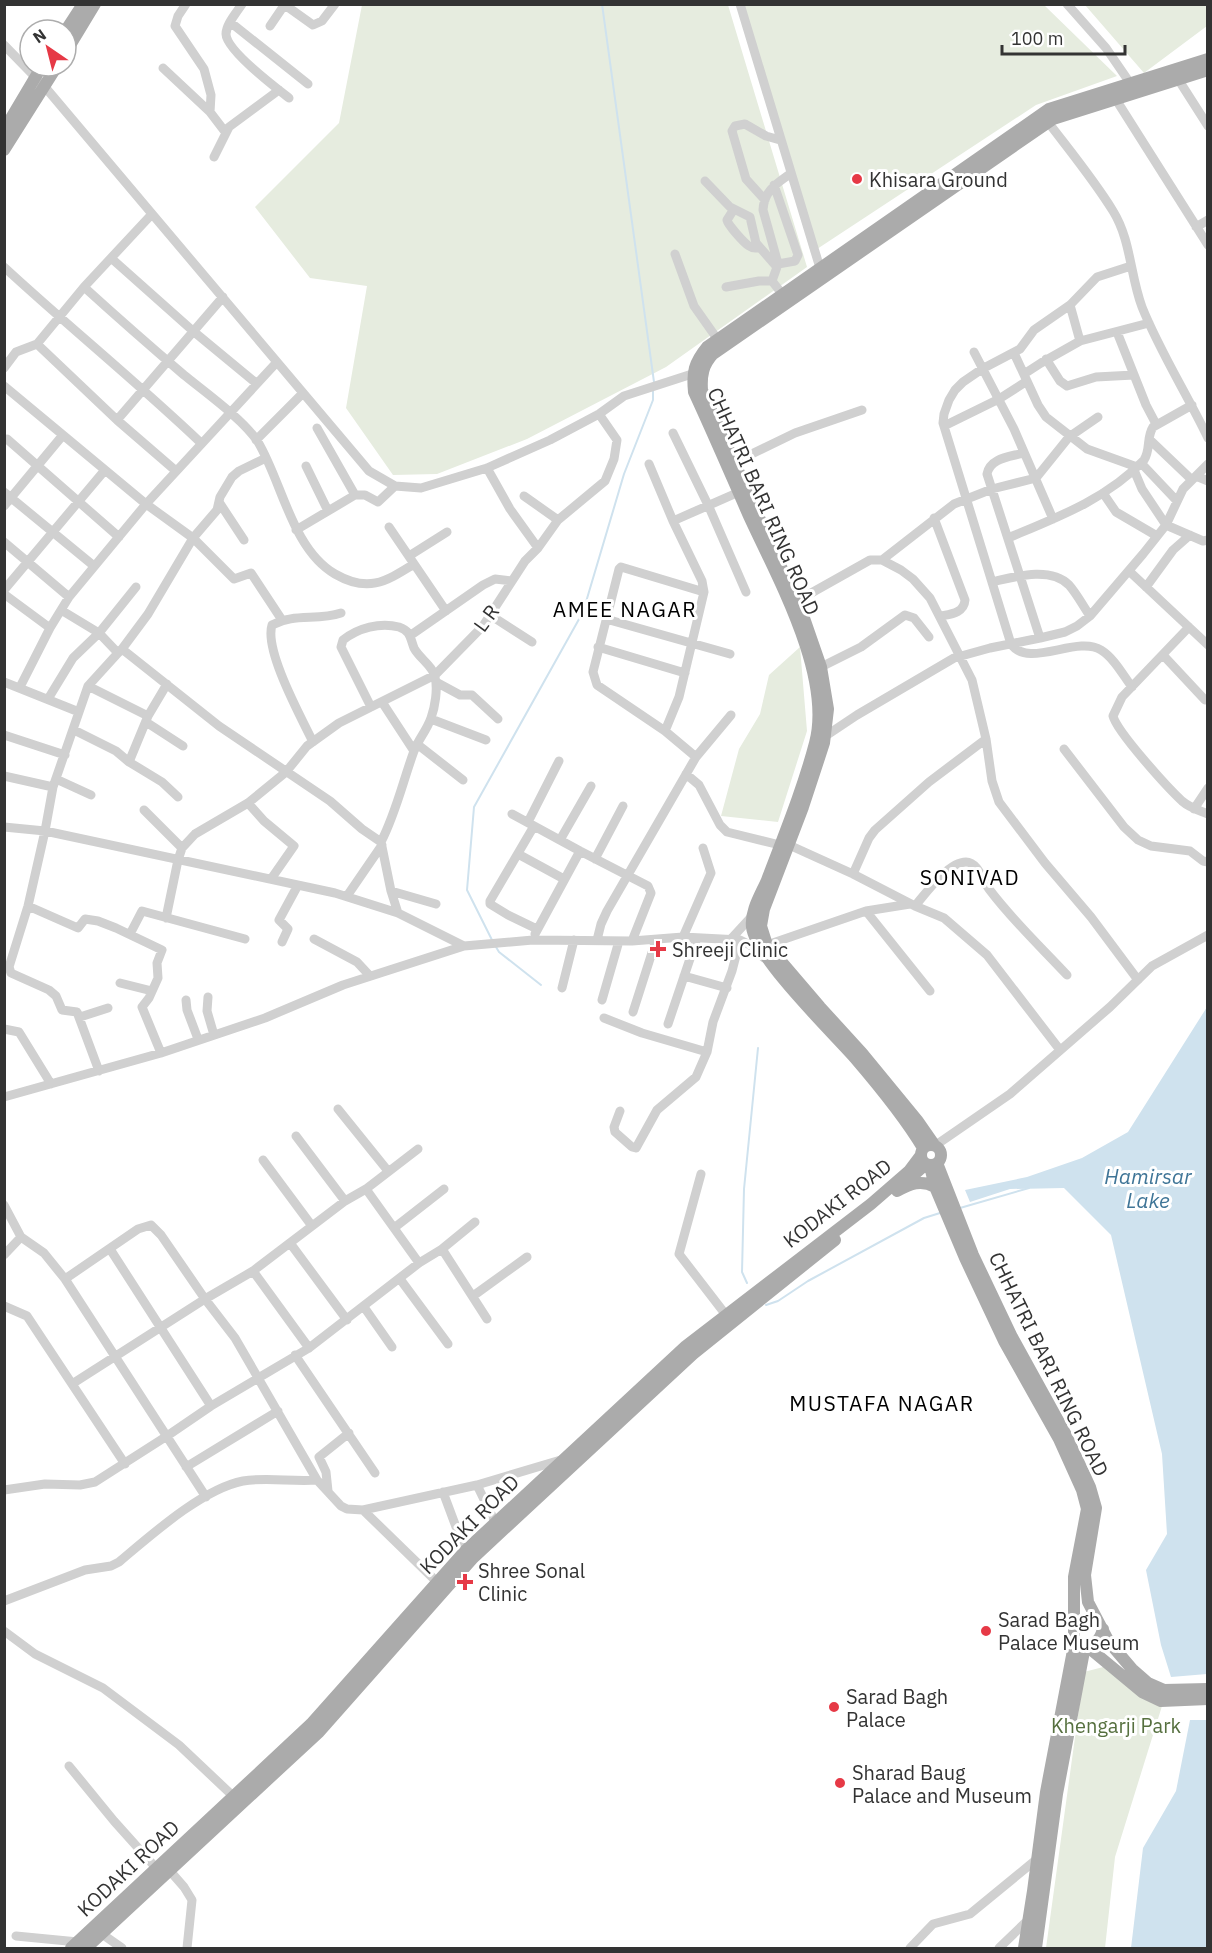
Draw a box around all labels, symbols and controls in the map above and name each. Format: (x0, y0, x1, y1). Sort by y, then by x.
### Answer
north arrow (18, 18, 78, 78)
scale bar (1002, 18, 1125, 56)
text: N (29, 24, 50, 47)
text: 100 m (1011, 27, 1063, 50)
place label: Khisara Ground (869, 166, 1008, 193)
marker: Khisara Ground (850, 172, 864, 186)
street label: CHHATRI BARI RING ROAD (702, 383, 826, 619)
district label: AMEE NAGAR (553, 595, 697, 623)
street label: L R (467, 599, 505, 637)
district label: SONIVAD (920, 863, 1020, 891)
place label: Shreeji Clinic (672, 936, 788, 963)
marker: Shreeji Clinic (649, 940, 667, 958)
street label: KODAKI ROAD (777, 1152, 897, 1254)
water label: Hamirsar Lake (1104, 1162, 1193, 1214)
street label: CHHATRI BARI RING ROAD (983, 1247, 1115, 1481)
district label: MUSTAFA NAGAR (789, 1389, 975, 1417)
street label: KODAKI ROAD (413, 1468, 525, 1580)
place label: Shree Sonal Clinic (478, 1557, 585, 1607)
marker: Shree Sonal Clinic (456, 1573, 474, 1591)
place label: Sarad Bagh Palace Museum (998, 1606, 1140, 1656)
marker: Sarad Bagh Palace Museum (979, 1624, 993, 1638)
place label: Sarad Bagh Palace (846, 1683, 948, 1733)
marker: Sarad Bagh Palace (827, 1700, 841, 1714)
park label: Khengarji Park (1051, 1712, 1182, 1739)
place label: Sharad Baug Palace and Museum (852, 1759, 1032, 1809)
marker: Sharad Baug Palace and Museum (833, 1776, 847, 1790)
street label: KODAKI ROAD (71, 1814, 185, 1922)

